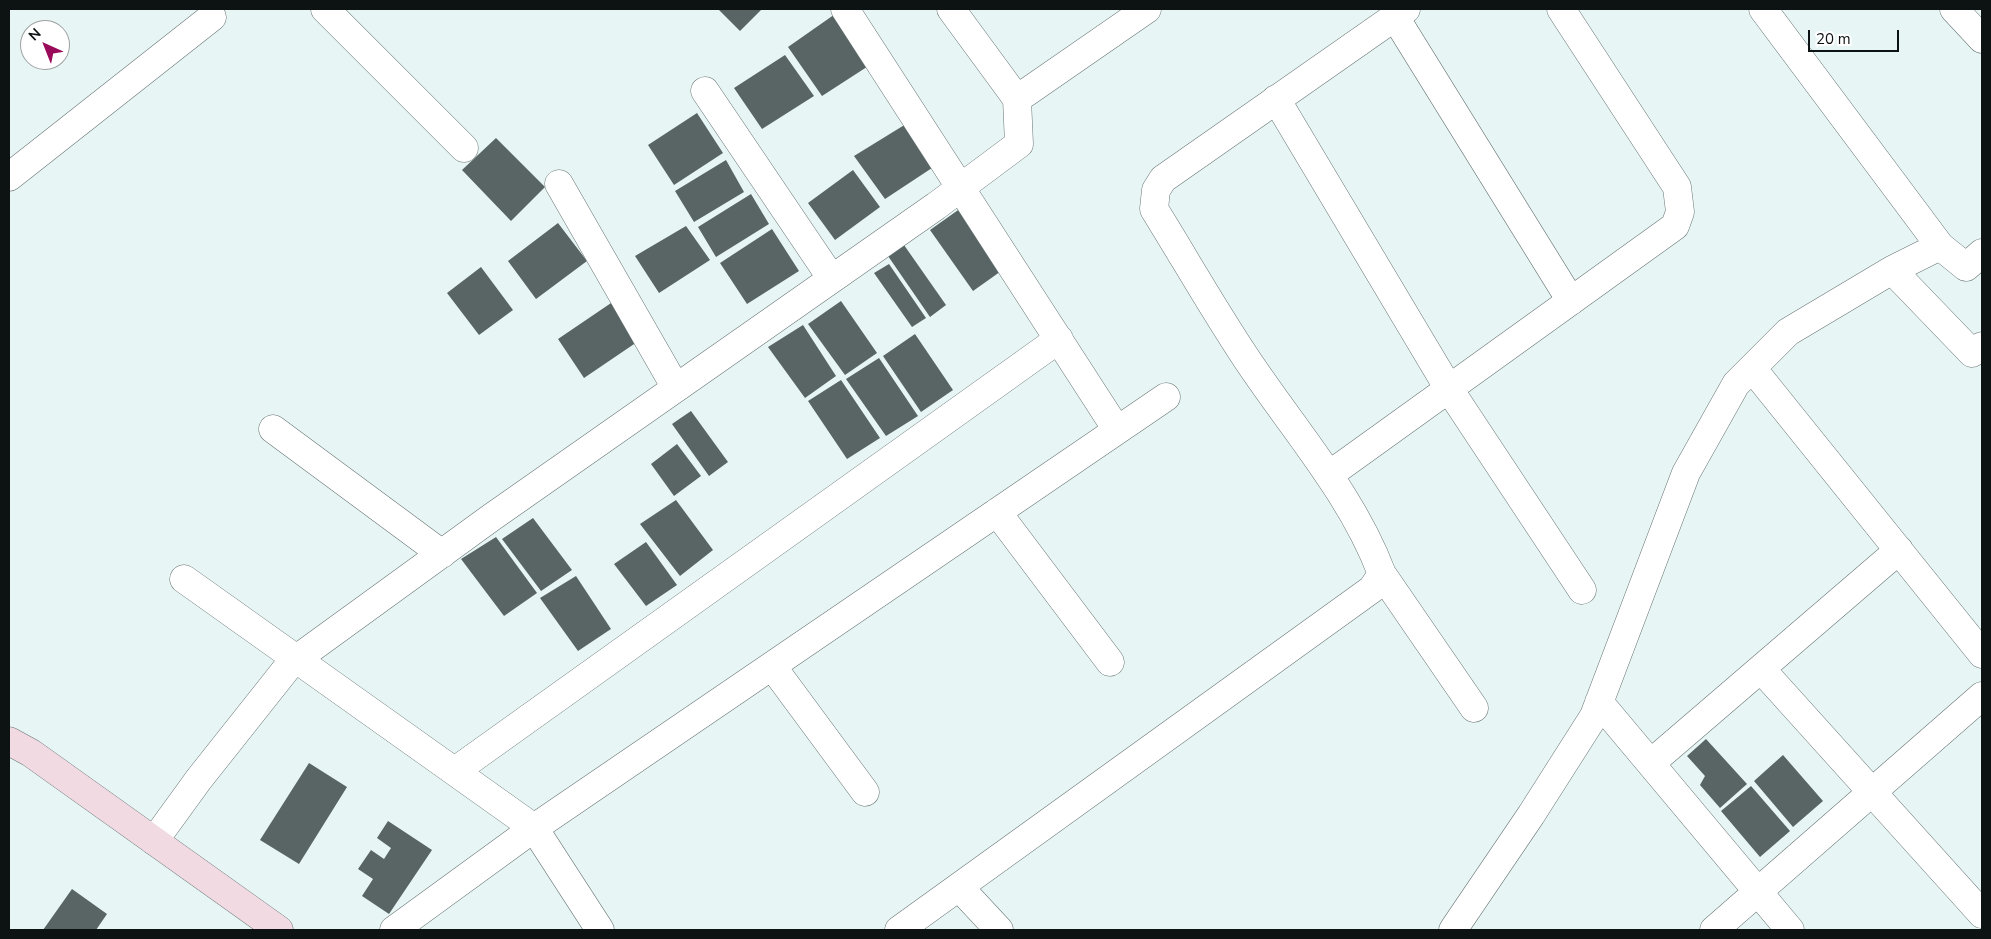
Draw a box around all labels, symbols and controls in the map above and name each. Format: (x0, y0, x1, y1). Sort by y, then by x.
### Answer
north arrow (20, 20, 70, 70)
scale bar (1811, 20, 1902, 52)
text: N (25, 24, 45, 45)
text: 20 m (1816, 29, 1851, 49)

